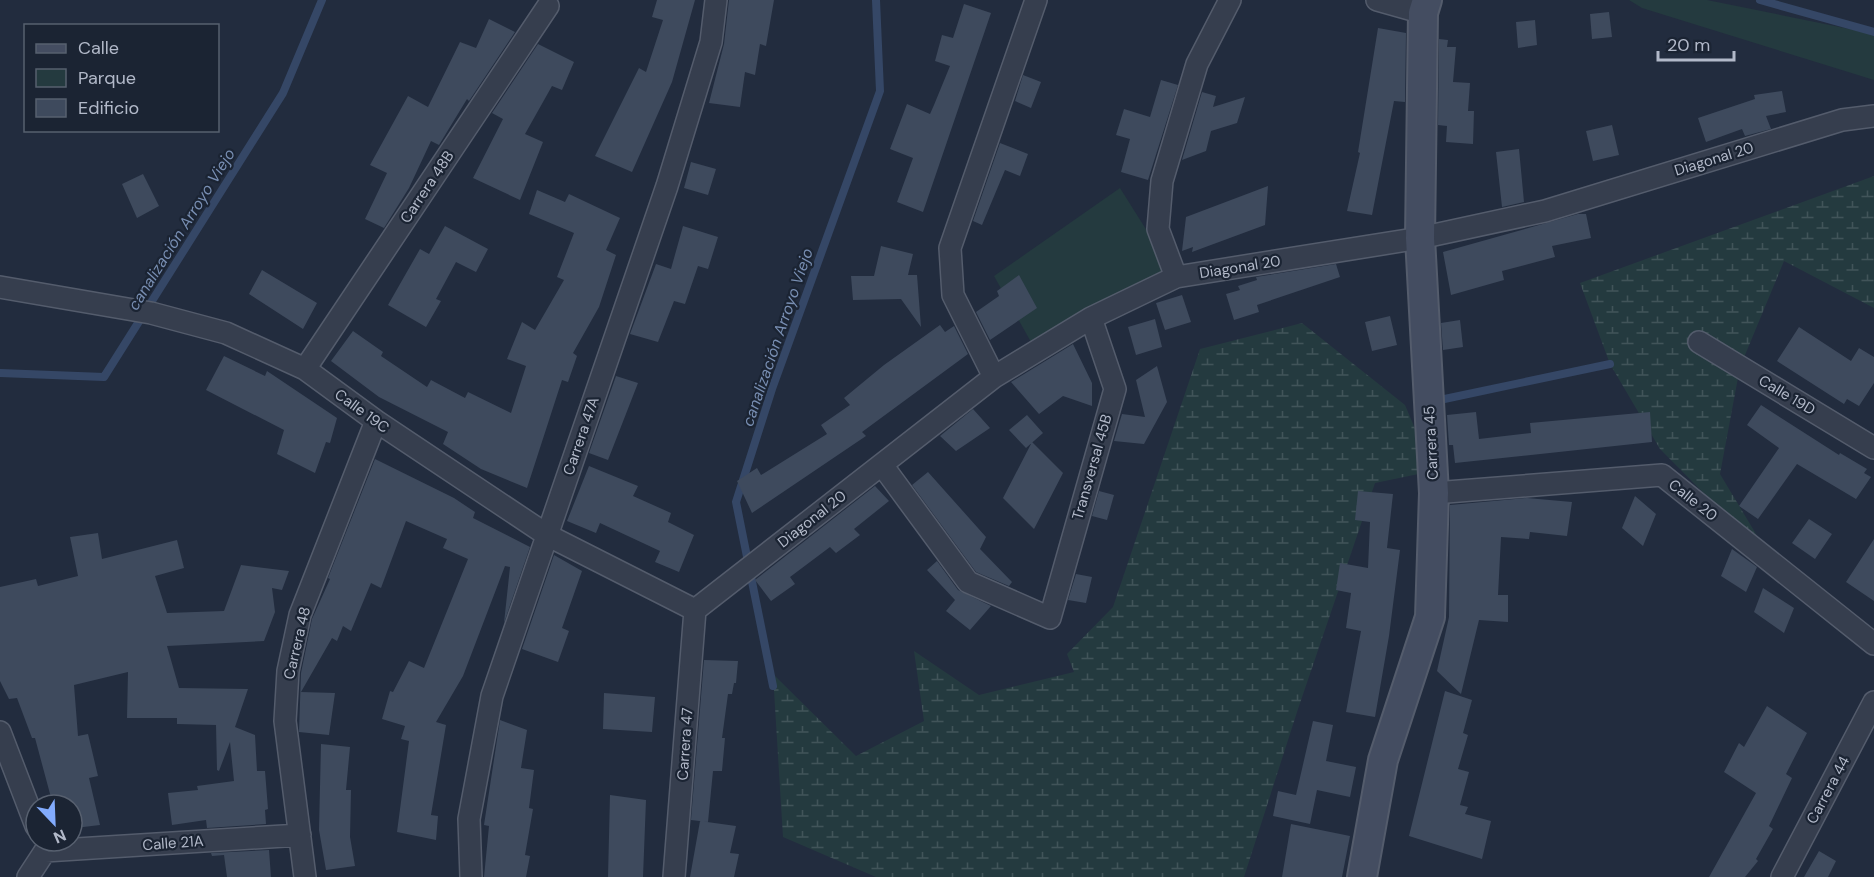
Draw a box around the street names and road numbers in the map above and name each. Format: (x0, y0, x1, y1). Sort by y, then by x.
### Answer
street label: Diagonal 20 (1672, 137, 1756, 181)
street label: Carrera 48B (395, 147, 459, 227)
street label: Diagonal 20 (1198, 251, 1282, 283)
street label: Calle 19D (1755, 370, 1819, 420)
street label: Calle 19C (331, 384, 394, 438)
street label: Carrera 47A (558, 394, 604, 478)
street label: Carrera 45 (1419, 405, 1443, 481)
street label: Transversal 45B (1067, 412, 1117, 522)
street label: Calle 20 (1664, 475, 1722, 525)
street label: Diagonal 20 (774, 486, 850, 552)
street label: Carrera 48 (279, 605, 315, 681)
street label: Carrera 47 (672, 707, 698, 781)
street label: Carrera 44 (1802, 753, 1854, 827)
street label: Calle 21A (142, 831, 204, 855)

